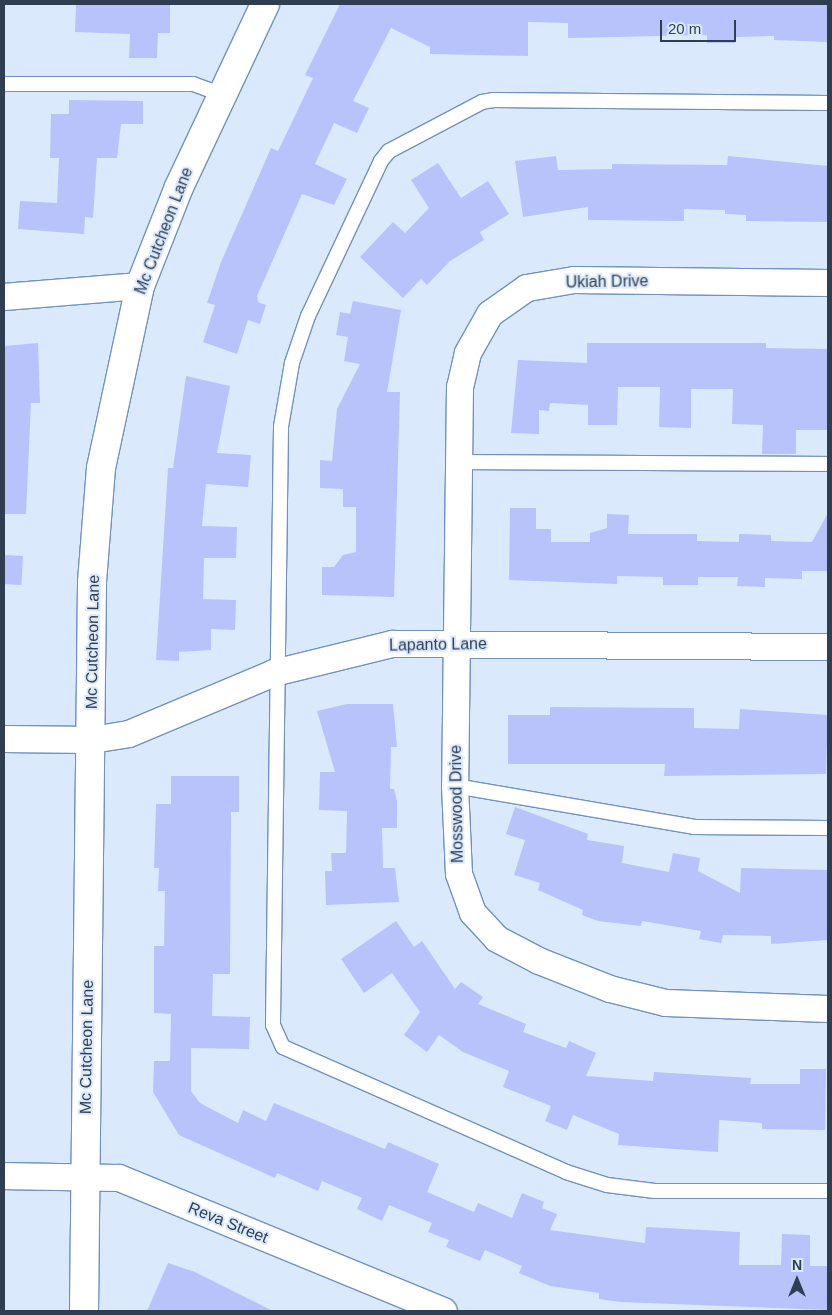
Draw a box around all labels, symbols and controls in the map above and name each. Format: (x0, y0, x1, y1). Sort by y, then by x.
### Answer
scale bar (662, 10, 738, 42)
text: 20 m (668, 20, 701, 37)
street label: Mc Cutcheon Lane (131, 165, 197, 297)
street label: Ukiah Drive (565, 272, 649, 292)
street label: Mc Cutcheon Lane (82, 575, 104, 709)
street label: Lapanto Lane (389, 635, 487, 655)
street label: Mosswood Drive (446, 745, 468, 863)
street label: Mc Cutcheon Lane (76, 980, 98, 1114)
street label: Reva Street (185, 1198, 271, 1248)
north arrow (772, 1255, 822, 1305)
text: N (792, 1257, 802, 1273)

